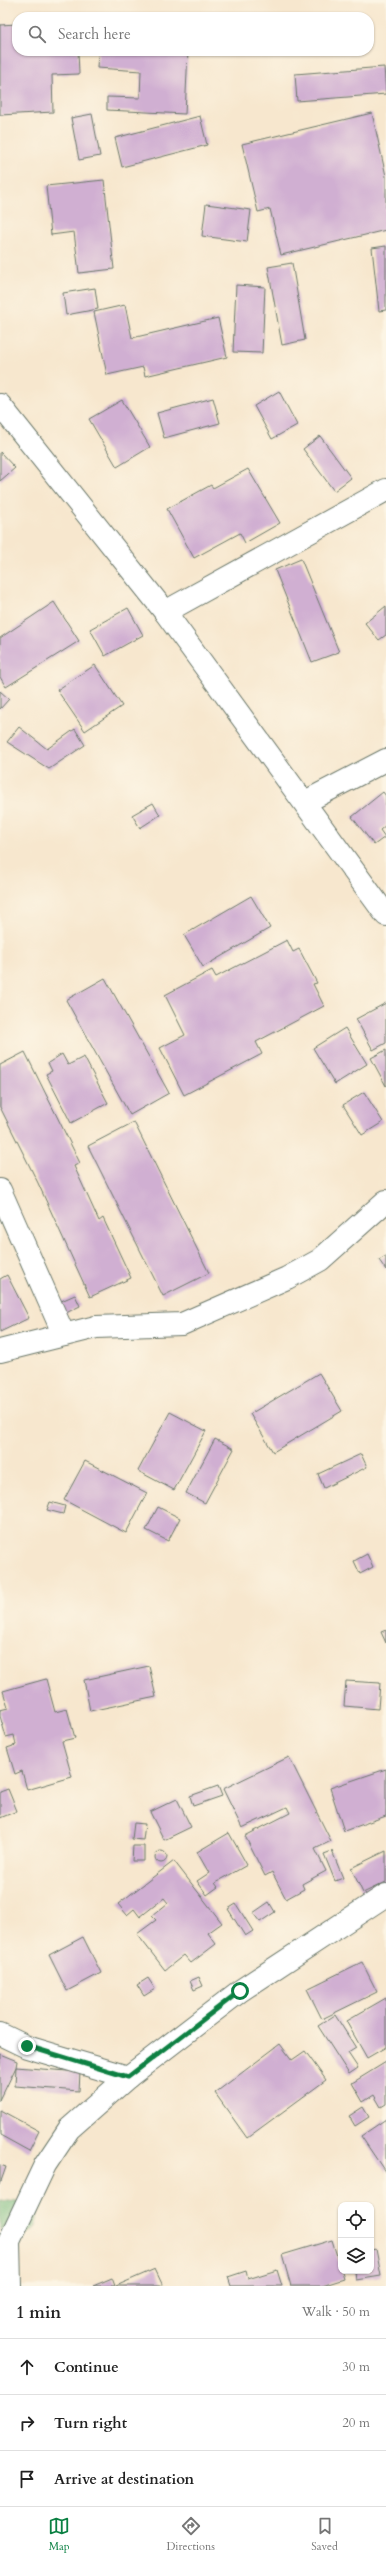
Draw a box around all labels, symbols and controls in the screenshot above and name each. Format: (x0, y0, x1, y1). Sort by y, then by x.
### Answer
search box (12, 12, 374, 56)
icon: search (26, 23, 48, 45)
text: Search here (58, 24, 131, 44)
route start (231, 1982, 249, 2000)
route end (18, 2037, 36, 2055)
map controls (338, 2202, 374, 2274)
button: locate (338, 2202, 374, 2238)
button: layers (338, 2238, 374, 2274)
text: 1 min (16, 2301, 61, 2324)
text: Walk · 50 m (302, 2303, 370, 2321)
icon: ahead (16, 2356, 38, 2378)
text: Continue (54, 2357, 119, 2377)
text: 30 m (342, 2358, 370, 2376)
icon: right (16, 2412, 38, 2434)
text: Turn right (54, 2413, 127, 2433)
text: 20 m (342, 2414, 370, 2432)
icon: arrive (16, 2468, 38, 2490)
text: Arrive at destination (54, 2469, 194, 2489)
tab: Map (48, 2515, 70, 2554)
tab: Directions (166, 2515, 215, 2554)
tab: Saved (311, 2515, 338, 2554)

